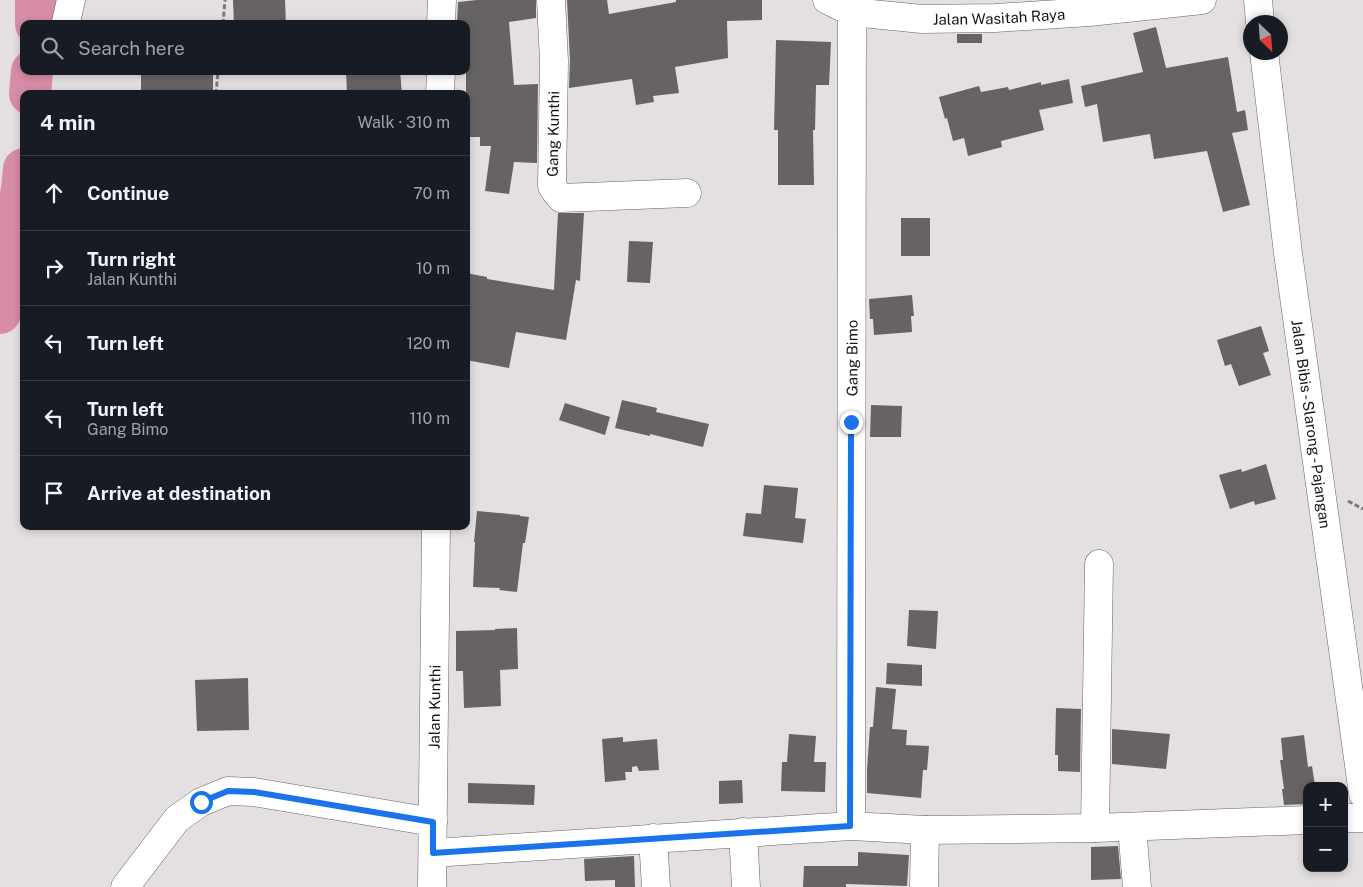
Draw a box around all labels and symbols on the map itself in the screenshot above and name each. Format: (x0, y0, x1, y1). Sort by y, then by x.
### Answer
street label: Jalan Wasitah Raya (932, 5, 1066, 27)
north arrow (1243, 15, 1288, 60)
street label: Gang Kunthi (544, 91, 562, 177)
street label: Jalan Bibis - Slarong - Pajangan (1289, 318, 1335, 529)
street label: Gang Bimo (843, 320, 860, 396)
route end (840, 411, 863, 434)
street label: Jalan Kunthi (425, 665, 443, 749)
route start (190, 791, 213, 814)

